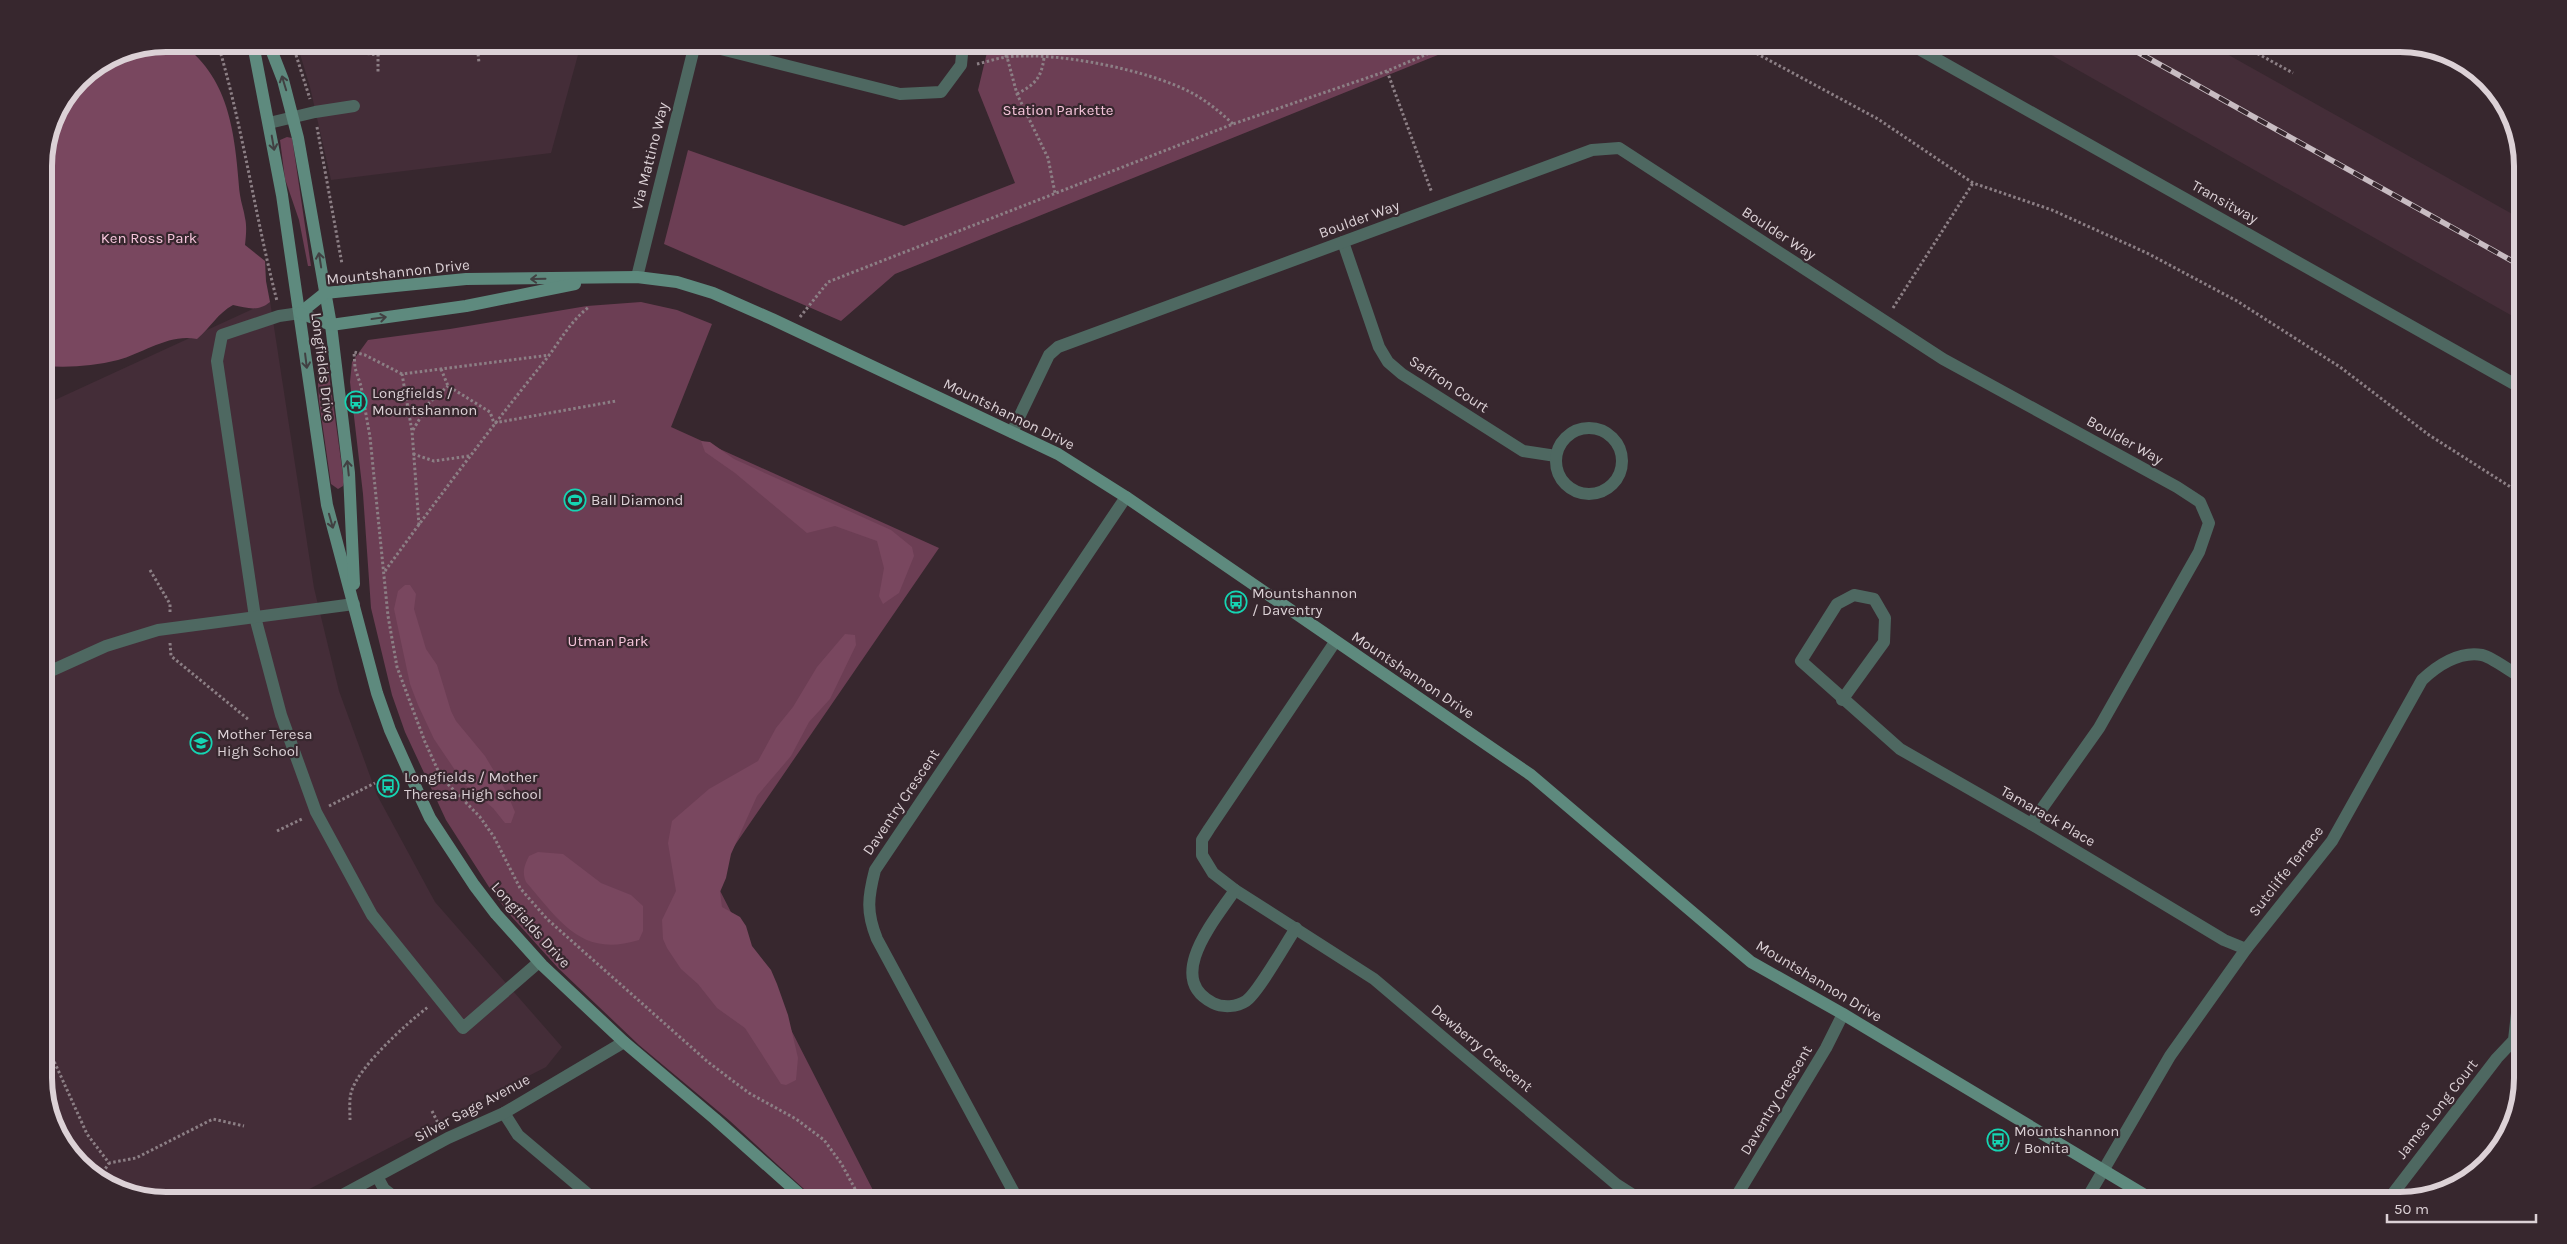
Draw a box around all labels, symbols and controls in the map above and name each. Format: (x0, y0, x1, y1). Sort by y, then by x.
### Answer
one-way arrow (279, 76, 288, 92)
street label: Via Mattino Way (628, 100, 672, 212)
park label: Station Parkette (1002, 101, 1114, 119)
one-way arrow (268, 135, 278, 151)
street label: Transitway (2189, 176, 2261, 228)
street label: Boulder Way (1316, 196, 1402, 242)
street label: Boulder Way (1739, 202, 1819, 264)
park label: Ken Ross Park (101, 229, 197, 247)
one-way arrow (315, 252, 325, 268)
street label: Mountshannon Drive (326, 256, 470, 288)
one-way arrow (530, 274, 546, 284)
street label: Longfields Drive (307, 311, 339, 423)
one-way arrow (371, 313, 387, 323)
street label: Saffron Court (1406, 352, 1493, 417)
one-way arrow (301, 353, 311, 369)
street label: Mountshannon Drive (940, 374, 1078, 454)
place label: Longfields / Mountshannon (372, 384, 477, 419)
bus stop icon: Longfields / Mountshannon (344, 390, 368, 414)
street label: Boulder Way (2084, 412, 2166, 468)
one-way arrow (344, 460, 353, 476)
sports icon: Ball Diamond (563, 488, 587, 512)
place label: Ball Diamond (591, 491, 683, 509)
one-way arrow (327, 513, 337, 529)
place label: Mountshannon / Daventry (1252, 584, 1357, 619)
bus stop icon: Mountshannon / Daventry (1224, 590, 1248, 614)
street label: Mountshannon Drive (1348, 627, 1478, 723)
park label: Utman Park (568, 632, 648, 650)
place label: Mother Teresa High School (217, 725, 313, 760)
school or university icon: Mother Teresa High School (189, 731, 213, 755)
street label: Daventry Crescent (859, 745, 943, 859)
place label: Longfields / Mother Theresa High school (404, 768, 542, 803)
bus stop icon: Longfields / Mother Theresa High school (376, 774, 400, 798)
street label: Tamarack Place (1997, 782, 2099, 850)
street label: Sutcliffe Terrace (2245, 822, 2327, 920)
street label: Longfields Drive (488, 878, 574, 972)
street label: Mountshannon Drive (1753, 936, 1885, 1026)
street label: Dewberry Crescent (1428, 1000, 1537, 1096)
street label: Daventry Crescent (1736, 1042, 1816, 1158)
street label: James Long Court (2393, 1055, 2482, 1162)
street label: Silver Sage Avenue (411, 1070, 533, 1146)
place label: Mountshannon / Bonita (2014, 1122, 2119, 1157)
bus stop icon: Mountshannon / Bonita (1986, 1128, 2010, 1152)
scale bar (2387, 1192, 2536, 1224)
text: 50 m (2394, 1200, 2429, 1218)

